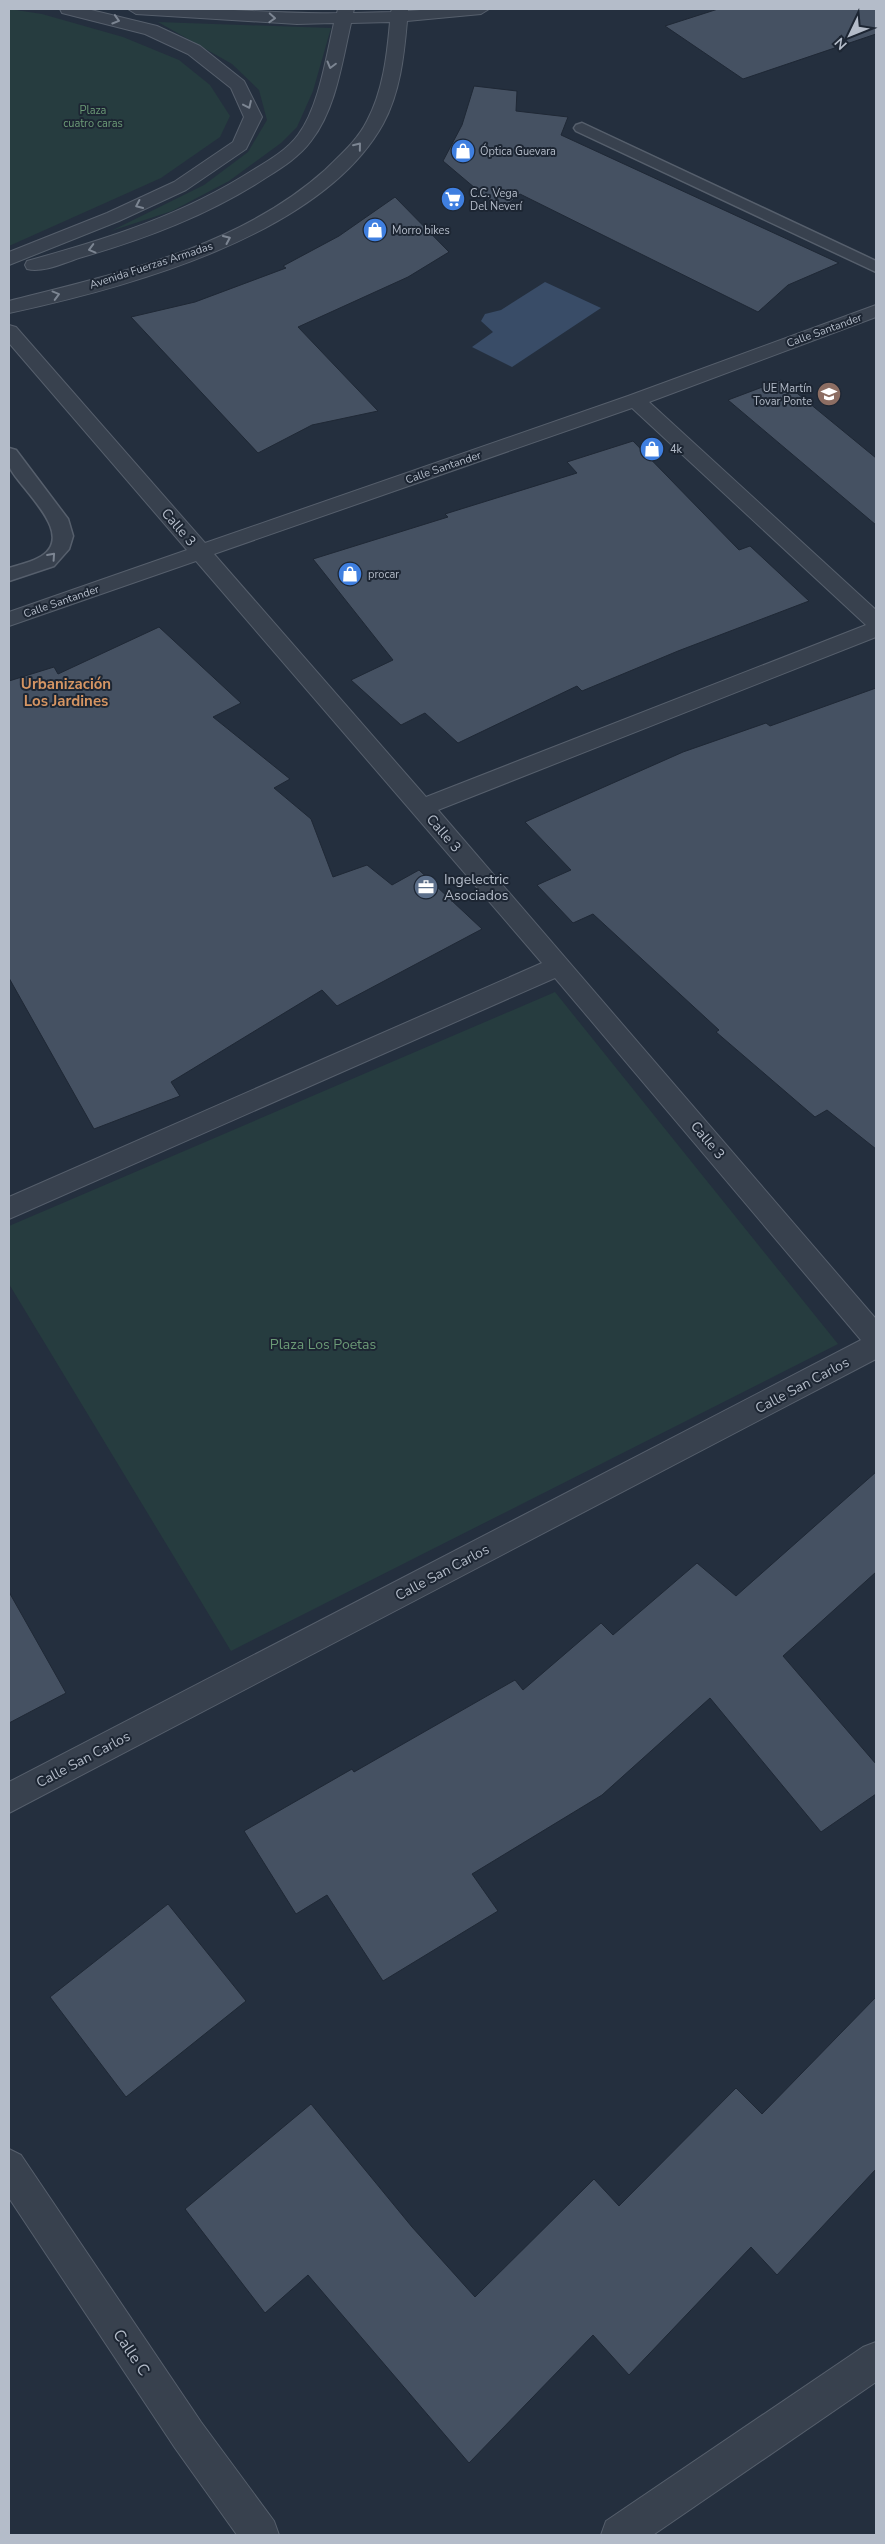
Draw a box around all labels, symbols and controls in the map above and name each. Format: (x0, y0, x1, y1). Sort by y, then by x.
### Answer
north arrow (825, 10, 875, 60)
one-way arrow (269, 13, 277, 23)
one-way arrow (111, 14, 119, 24)
text: N (830, 33, 851, 54)
one-way arrow (326, 61, 336, 69)
one-way arrow (241, 100, 252, 109)
park label: Plaza cuatro caras (63, 103, 123, 131)
shop icon: Óptica Guevara (450, 138, 476, 164)
one-way arrow (352, 143, 360, 152)
place label: Óptica Guevara (480, 143, 556, 159)
supermarket icon: C.C. Vega Del Neverí (440, 186, 466, 212)
place label: C.C. Vega Del Neverí (470, 186, 523, 214)
one-way arrow (135, 199, 144, 210)
shop icon: Morro bikes (362, 217, 388, 243)
place label: Morro bikes (392, 223, 450, 238)
one-way arrow (222, 234, 231, 245)
street label: Avenida Fuerzas Armadas (88, 238, 215, 292)
one-way arrow (88, 243, 97, 254)
one-way arrow (51, 290, 59, 300)
street label: Calle Santander (784, 310, 864, 351)
place label: UE Martín Tovar Ponte (753, 381, 812, 409)
school or university icon: UE Martín Tovar Ponte (816, 381, 842, 407)
shop icon: 4k (639, 436, 665, 462)
place label: 4k (670, 442, 683, 457)
street label: Calle Santander (403, 447, 483, 487)
street label: Calle 3 (157, 504, 200, 550)
one-way arrow (47, 552, 56, 561)
shop icon: procar (337, 561, 363, 587)
place label: procar (368, 567, 399, 582)
street label: Calle Santander (21, 581, 101, 621)
district label: Urbanización Los Jardines (21, 674, 111, 711)
street label: Calle 3 (422, 810, 465, 856)
place label: Ingelectric Asociados (444, 870, 509, 905)
office icon: Ingelectric Asociados (413, 874, 439, 900)
street label: Calle 3 (686, 1117, 729, 1163)
park label: Plaza Los Poetas (270, 1335, 376, 1354)
street label: Calle San Carlos (752, 1353, 853, 1418)
street label: Calle San Carlos (392, 1540, 493, 1605)
street label: Calle San Carlos (33, 1727, 134, 1792)
street label: Calle C (108, 2325, 155, 2380)

